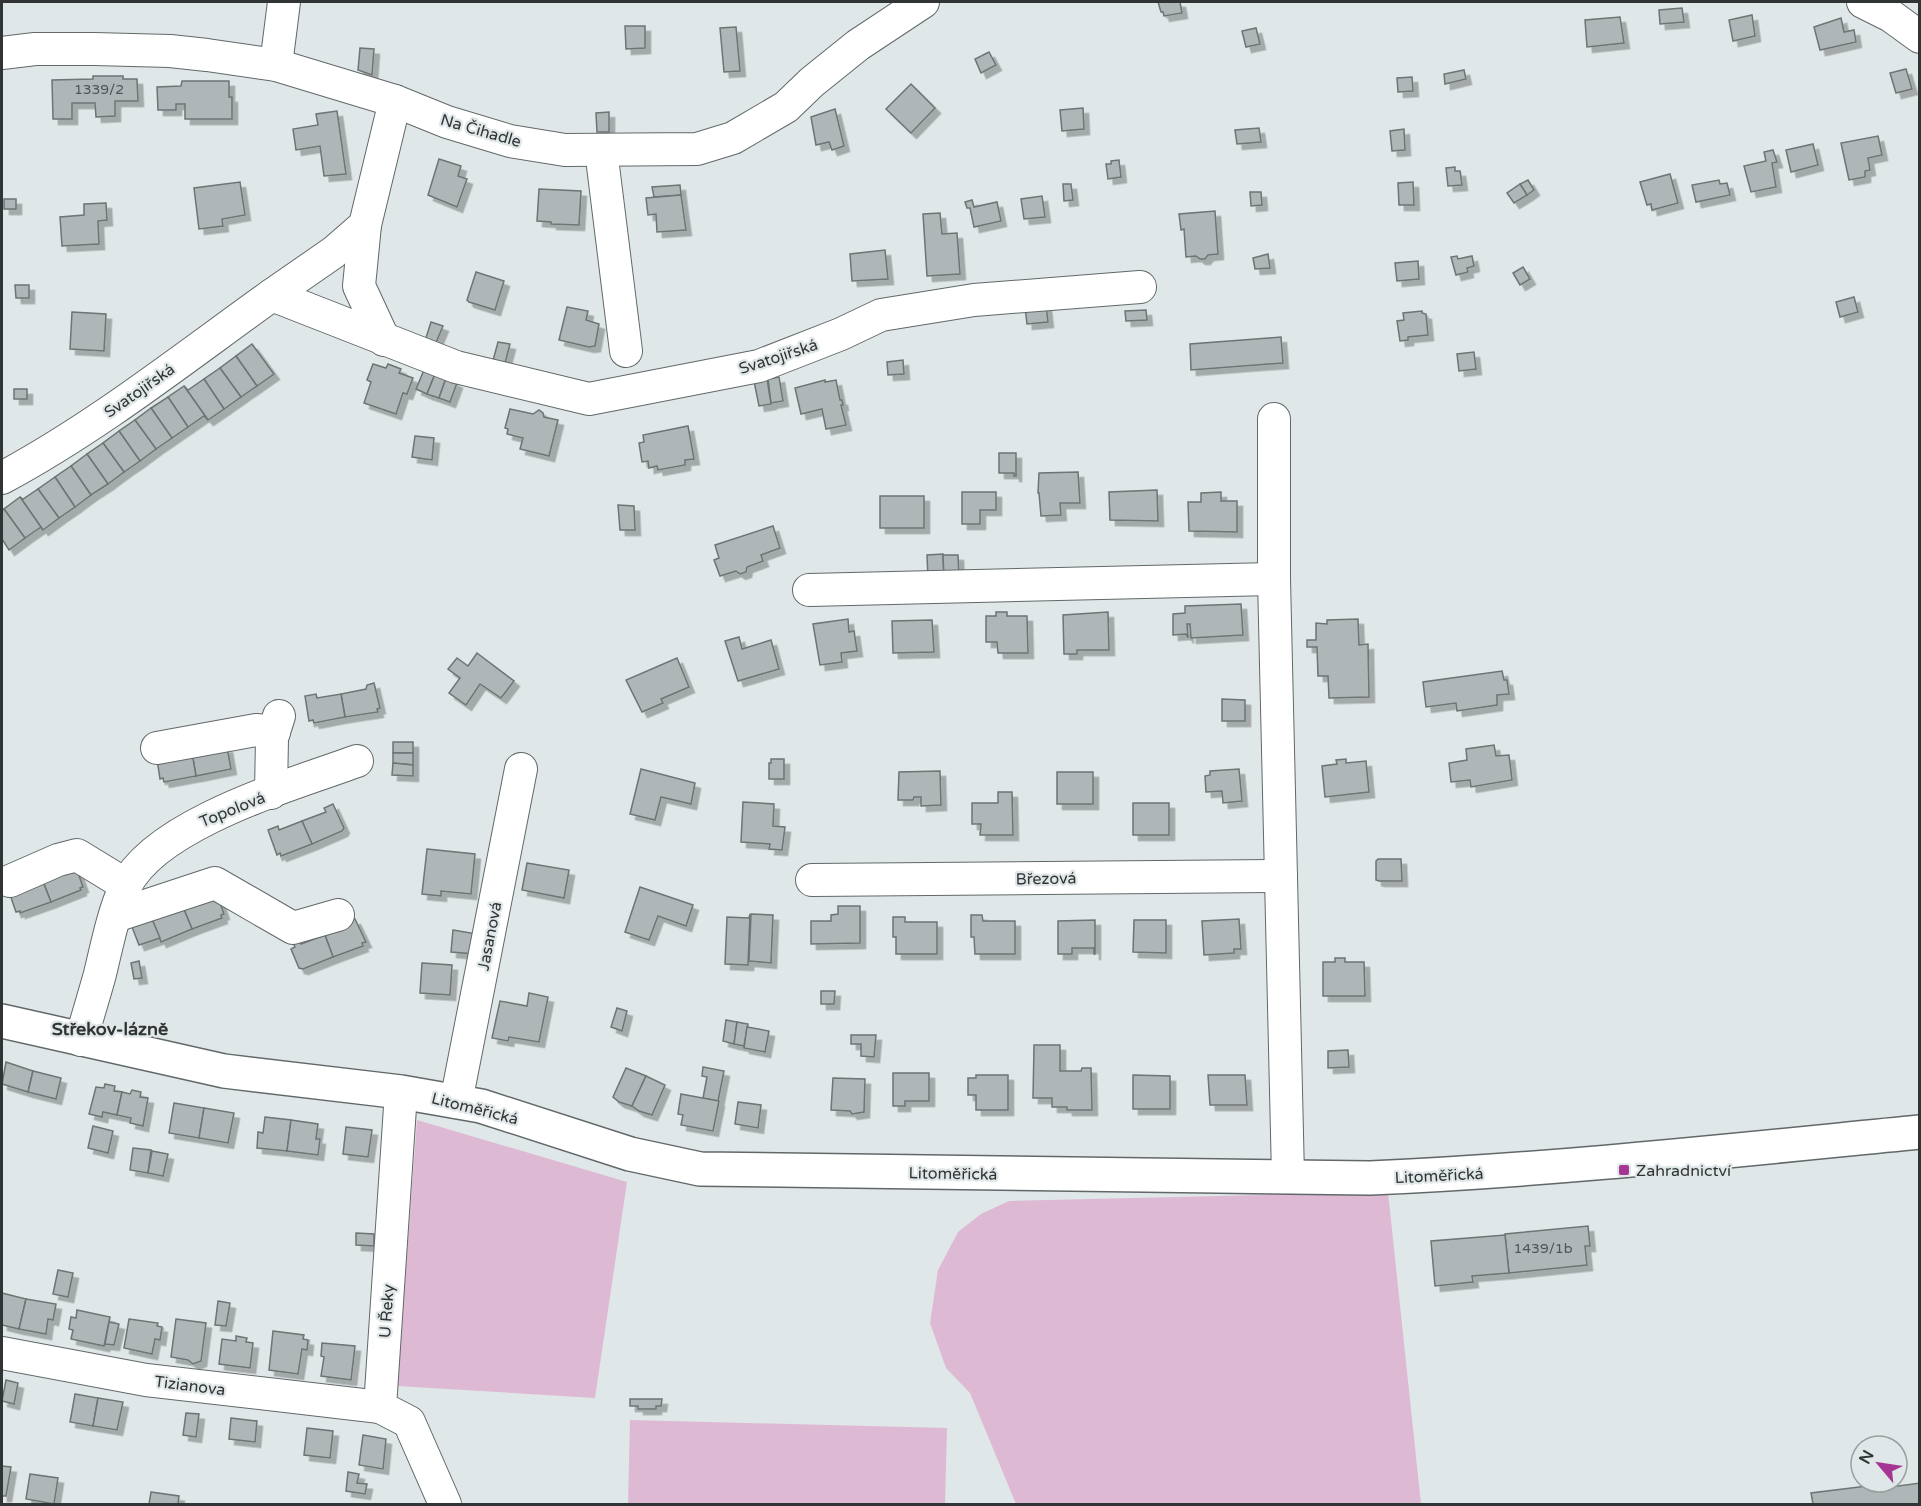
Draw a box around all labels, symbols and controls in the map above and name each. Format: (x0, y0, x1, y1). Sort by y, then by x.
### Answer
house number: 1339/2 (74, 81, 124, 98)
street label: Na Čihadle (438, 110, 523, 152)
street label: Svatojiřská (736, 335, 820, 379)
street label: Svatojiřská (100, 359, 179, 422)
street label: Topolová (197, 788, 268, 832)
street label: Březová (1015, 868, 1077, 890)
street label: Jasanová (474, 900, 506, 972)
district label: Střekov-lázně (52, 1018, 168, 1040)
street label: Litoměřická (429, 1089, 520, 1129)
place label: Zahradnictví (1636, 1161, 1731, 1181)
street label: Litoměřická (908, 1163, 998, 1185)
marker: Zahradnictví (1617, 1163, 1631, 1177)
street label: Litoměřická (1394, 1164, 1484, 1188)
house number: 1439/1b (1514, 1240, 1573, 1257)
street label: U Řeky (375, 1283, 399, 1339)
street label: Tizianova (153, 1372, 226, 1400)
north arrow (1849, 1434, 1909, 1494)
text: N (1855, 1447, 1879, 1468)

